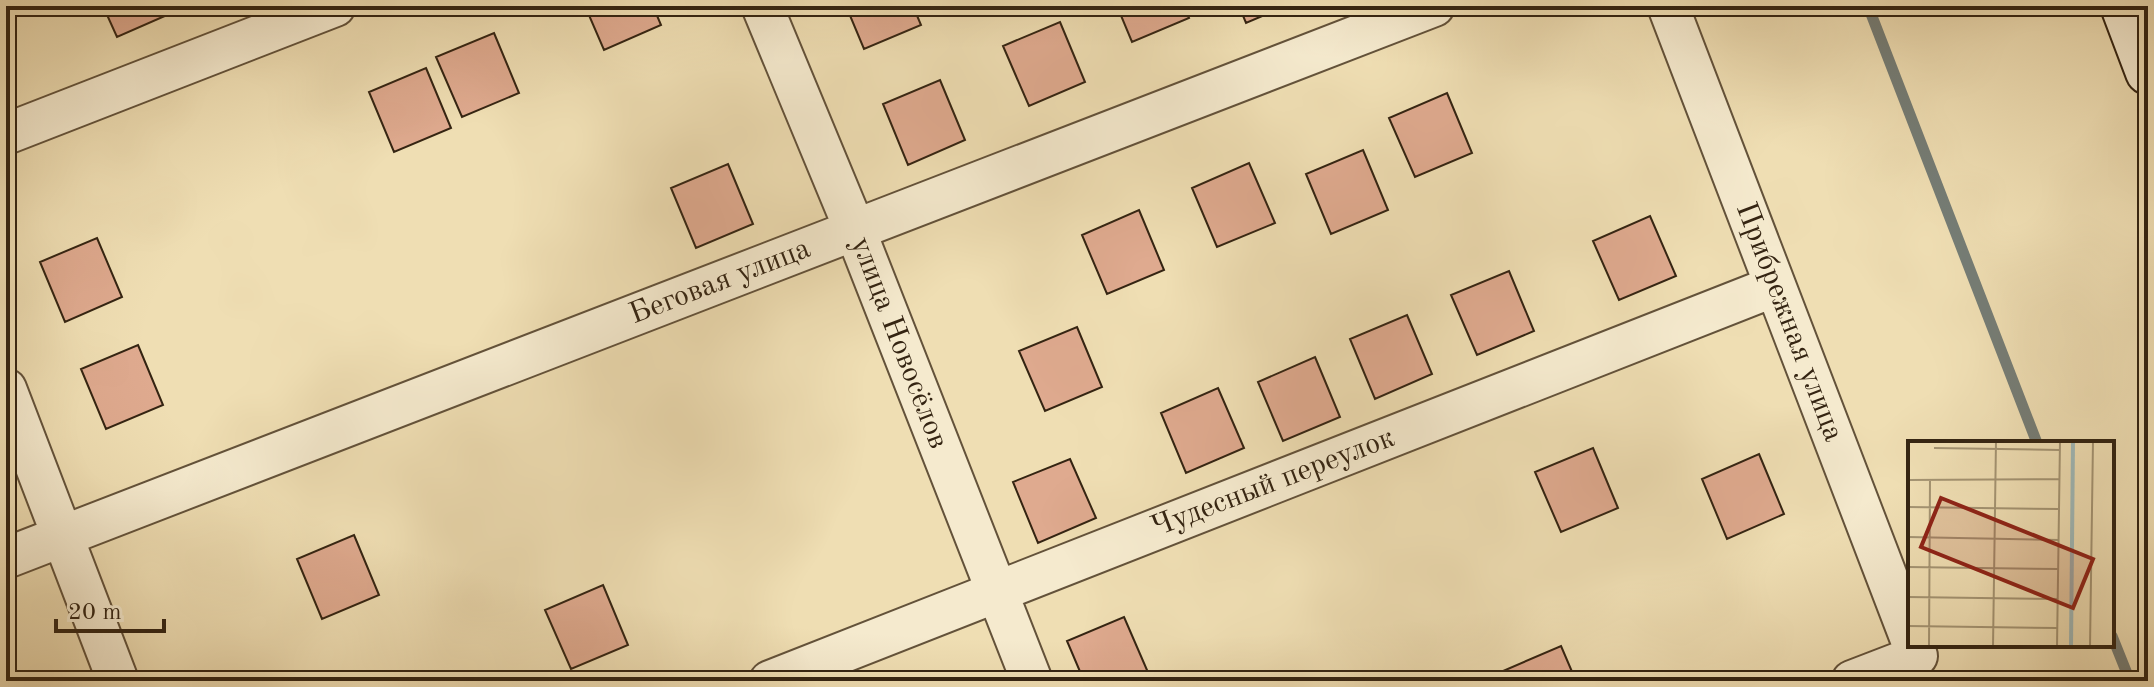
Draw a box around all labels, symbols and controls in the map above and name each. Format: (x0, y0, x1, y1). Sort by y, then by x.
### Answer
street label: Прибрежная улица (1730, 198, 1848, 446)
street label: улица Новосёлов (845, 233, 953, 453)
street label: Беговая улица (625, 234, 815, 330)
street label: Чудесный переулок (1147, 423, 1399, 543)
inset map (1908, 441, 2114, 647)
scale bar (56, 583, 164, 633)
text: 20 m (68, 601, 122, 625)

